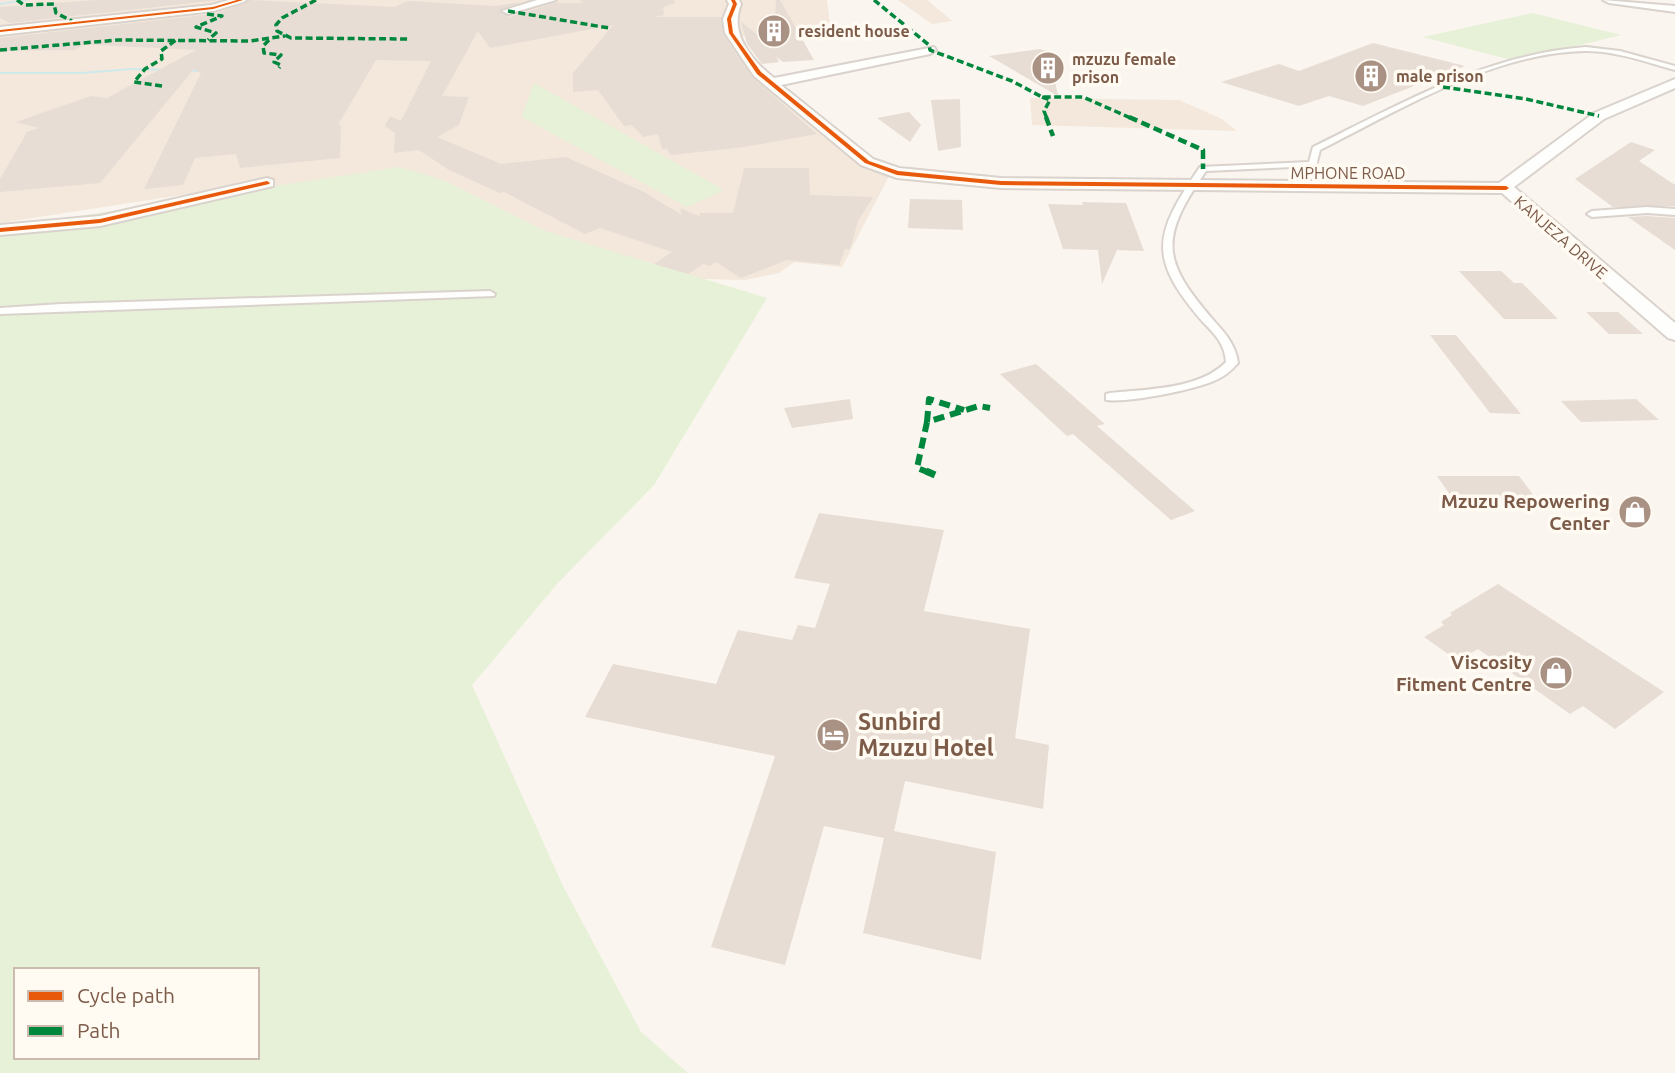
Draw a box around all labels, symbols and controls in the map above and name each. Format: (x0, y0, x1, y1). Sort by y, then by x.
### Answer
building icon: resident house (755, 12, 793, 50)
place label: resident house (798, 22, 910, 40)
building icon: mzuzu female prison (1029, 49, 1067, 87)
place label: mzuzu female prison (1072, 50, 1176, 86)
building icon: male prison (1352, 57, 1390, 95)
place label: male prison (1396, 67, 1484, 85)
street label: MPHONE ROAD (1290, 164, 1406, 182)
street label: KANJEZA DRIVE (1511, 192, 1611, 282)
place label: Mzuzu Repowering Center (1441, 490, 1610, 534)
shop icon: Mzuzu Repowering Center (1616, 493, 1654, 531)
place label: Viscosity Fitment Centre (1396, 651, 1532, 695)
shop icon: Viscosity Fitment Centre (1537, 654, 1575, 692)
place label: Sunbird Mzuzu Hotel (858, 709, 994, 760)
hotel icon: Sunbird Mzuzu Hotel (814, 716, 852, 754)
legend (14, 968, 259, 1059)
text: Cycle path (77, 983, 175, 1007)
text: Path (77, 1018, 120, 1042)

